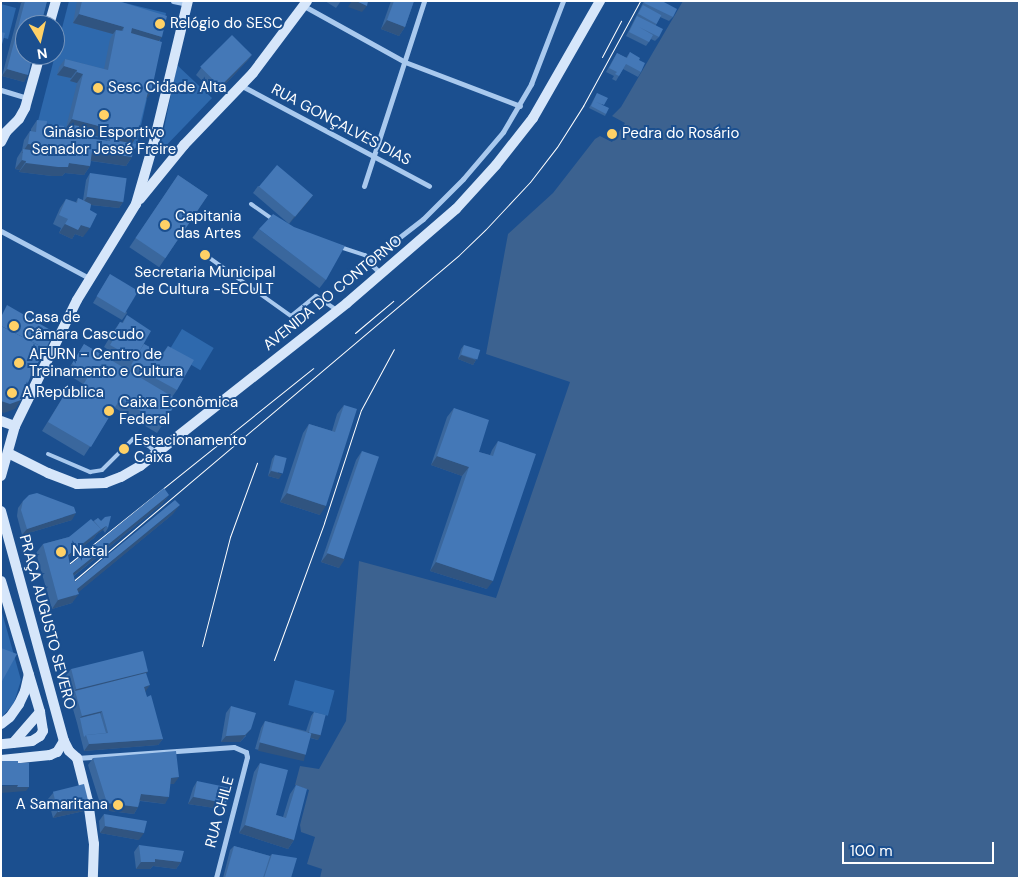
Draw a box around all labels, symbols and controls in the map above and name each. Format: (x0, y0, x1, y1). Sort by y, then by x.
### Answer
north arrow (15, 15, 65, 65)
place label: Relógio do SESC (170, 15, 283, 33)
marker: Relógio do SESC (154, 18, 166, 30)
text: N (36, 44, 49, 64)
place label: Sesc Cidade Alta (108, 79, 226, 97)
street label: RUA GONÇALVES DIAS (268, 80, 414, 170)
marker: Sesc Cidade Alta (92, 82, 104, 94)
marker: Ginásio Esportivo Senador Jessé Freire (98, 109, 110, 121)
place label: Ginásio Esportivo Senador Jessé Freire (32, 123, 176, 158)
place label: Pedra do Rosário (622, 125, 739, 143)
marker: Pedra do Rosário (606, 128, 618, 140)
place label: Capitania das Artes (175, 207, 241, 242)
marker: Capitania das Artes (159, 219, 171, 231)
street label: AVENIDA DO CONTORNO (260, 231, 406, 355)
marker: Secretaria Municipal de Cultura -SECULT (199, 249, 211, 261)
place label: Secretaria Municipal de Cultura -SECULT (134, 263, 276, 298)
place label: Casa de Câmara Cascudo (24, 308, 144, 343)
marker: Casa de Câmara Cascudo (8, 320, 20, 332)
place label: AFURN - Centro de Treinamento e Cultura (29, 345, 183, 380)
marker: AFURN - Centro de Treinamento e Cultura (13, 357, 25, 369)
place label: A República (22, 384, 104, 402)
marker: A República (6, 387, 18, 399)
place label: Caixa Econômica Federal (119, 393, 238, 428)
marker: Caixa Econômica Federal (103, 405, 115, 417)
place label: Estacionamento Caixa (134, 431, 247, 466)
marker: Estacionamento Caixa (118, 443, 130, 455)
street label: PRAÇA AUGUSTO SEVERO (15, 533, 79, 711)
place label: Natal (72, 543, 108, 561)
marker: Natal (54, 545, 68, 559)
street label: RUA CHILE (202, 774, 238, 850)
place label: A Samaritana (16, 796, 108, 814)
marker: A Samaritana (112, 799, 124, 811)
scale bar (845, 832, 998, 864)
text: 100 m (850, 841, 893, 861)

